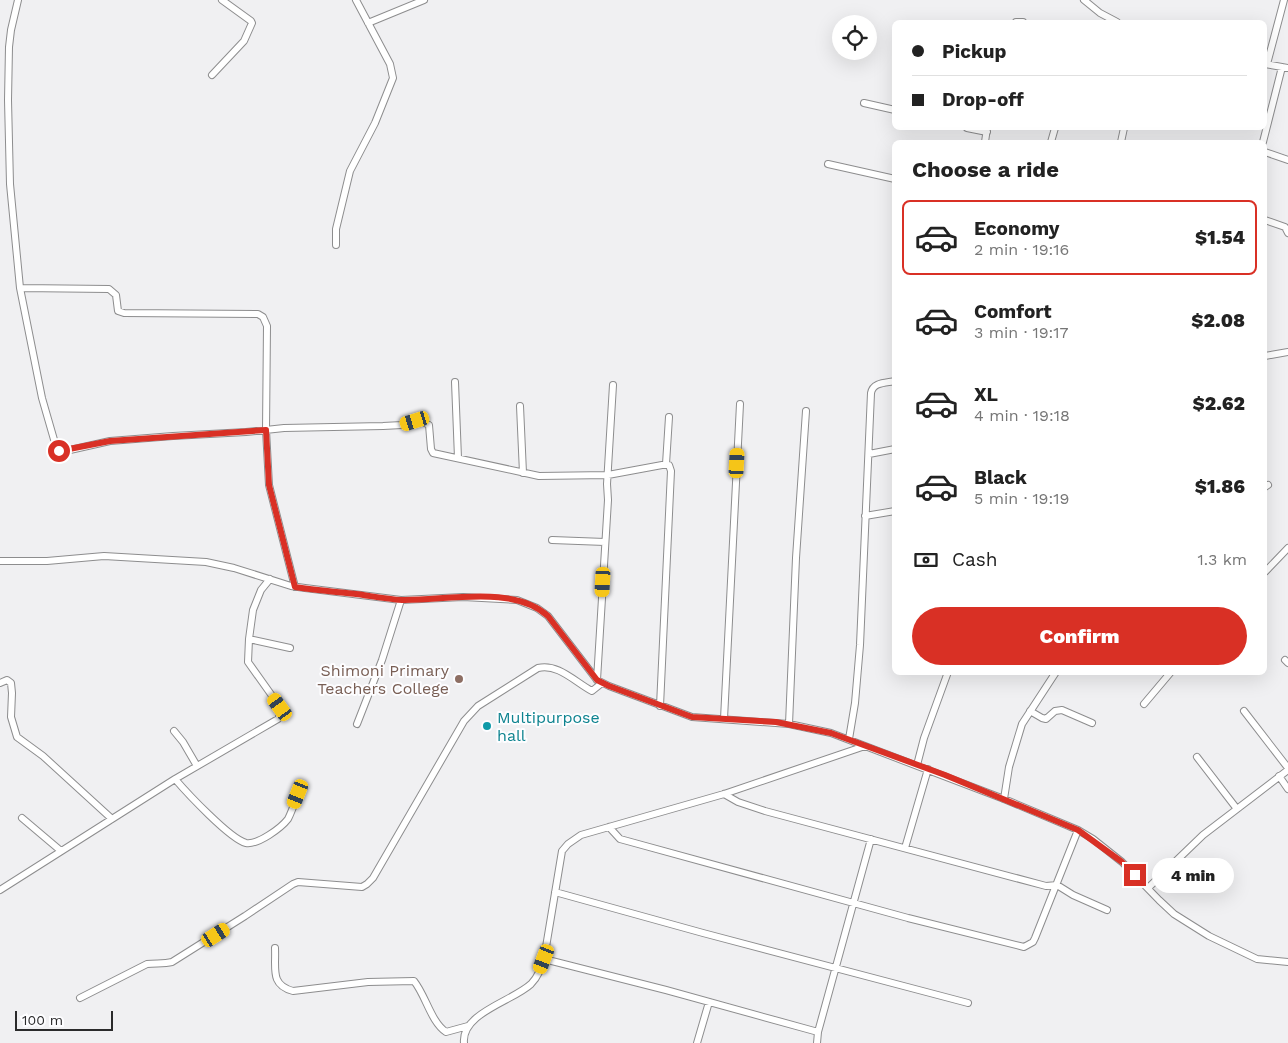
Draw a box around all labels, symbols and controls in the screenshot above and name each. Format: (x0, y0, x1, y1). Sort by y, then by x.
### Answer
map controls (832, 15, 877, 60)
button: locate (832, 15, 877, 60)
text: Pickup (942, 40, 1006, 63)
text: Drop-off (942, 88, 1024, 111)
text: Choose a ride (912, 157, 1059, 182)
icon: car (914, 215, 959, 260)
text: Economy (974, 217, 1059, 240)
text: $1.54 (1195, 226, 1245, 249)
text: 2 min · 19:16 (974, 240, 1069, 259)
icon: car (914, 298, 959, 343)
text: Comfort (974, 300, 1052, 323)
text: $2.08 (1191, 309, 1245, 332)
text: 3 min · 19:17 (974, 323, 1068, 342)
icon: car (914, 381, 959, 426)
text: XL (974, 383, 998, 406)
text: $2.62 (1192, 392, 1245, 415)
text: 4 min · 19:18 (974, 406, 1070, 425)
car (398, 409, 431, 433)
route start (48, 440, 70, 462)
car (728, 448, 745, 478)
icon: car (914, 464, 959, 509)
text: Black (974, 466, 1027, 489)
text: $1.86 (1195, 475, 1245, 498)
text: 5 min · 19:19 (974, 489, 1069, 508)
icon: cash (912, 546, 940, 574)
text: Cash (952, 548, 998, 571)
text: 1.3 km (1197, 550, 1247, 569)
car (594, 567, 611, 597)
button: Confirm (912, 607, 1247, 665)
place label: Shimoni Primary Teachers College (317, 661, 450, 698)
marker: Shimoni Primary Teachers College (453, 673, 465, 685)
car (265, 690, 294, 724)
place label: Multipurpose hall (497, 708, 600, 745)
marker: Multipurpose hall (481, 720, 493, 732)
car (285, 777, 310, 811)
callout: 4 min (1152, 858, 1235, 892)
route end (1124, 864, 1146, 886)
text: 4 min (1171, 866, 1215, 885)
car (199, 921, 232, 949)
car (531, 942, 556, 976)
scale bar (15, 1008, 112, 1031)
text: 100 m (22, 1012, 63, 1028)

